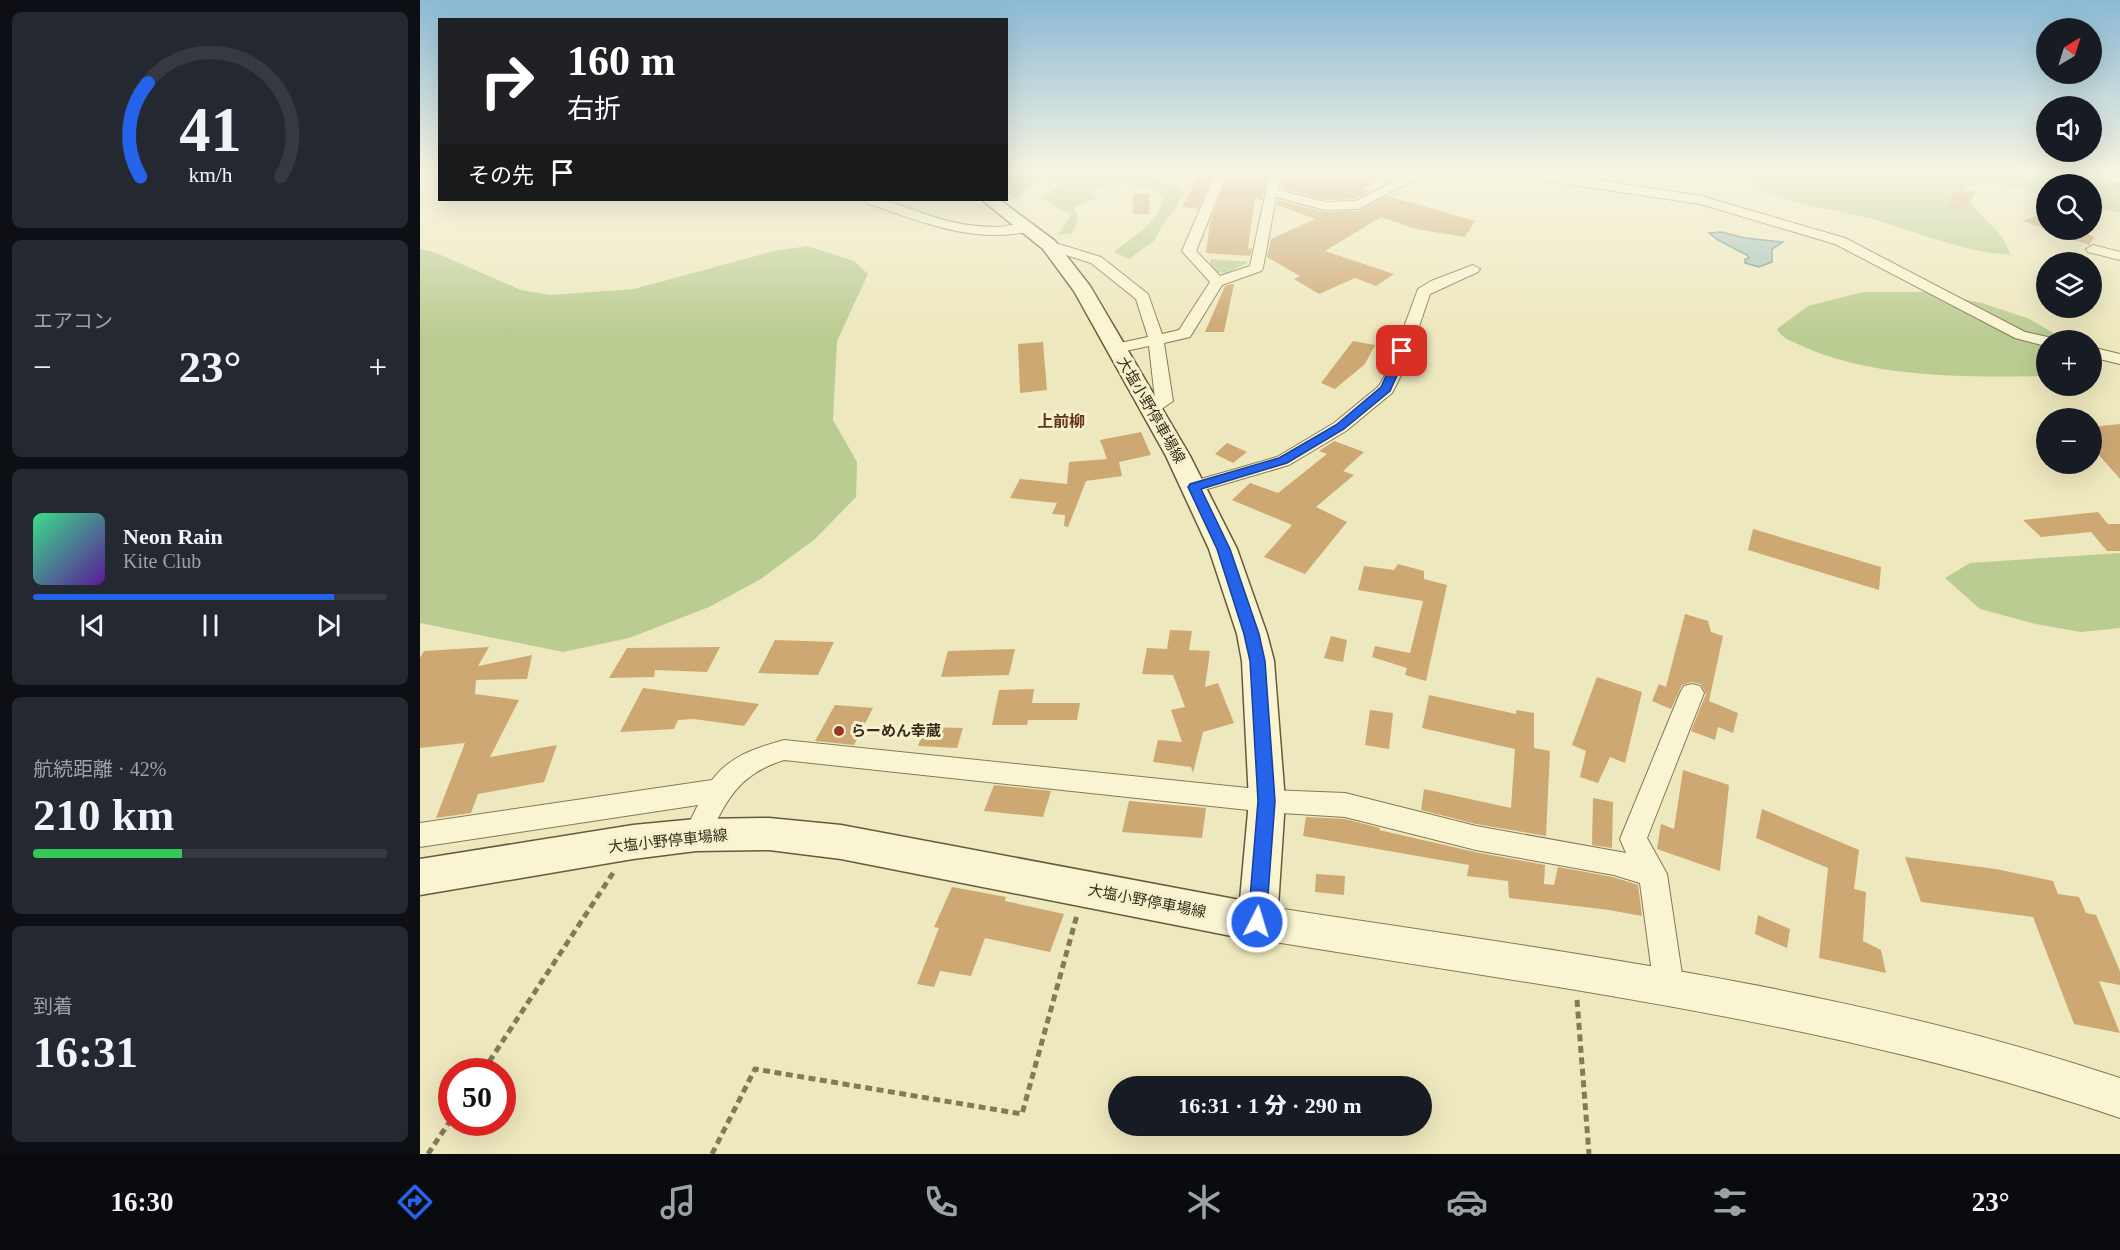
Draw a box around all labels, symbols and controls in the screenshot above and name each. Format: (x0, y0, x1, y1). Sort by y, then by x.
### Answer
north arrow (2036, 18, 2102, 84)
map controls (2036, 18, 2102, 474)
text: 160 m (567, 38, 676, 84)
icon: right (468, 42, 546, 120)
text: 右折 (567, 94, 621, 124)
text: 41 (179, 95, 241, 164)
button: sound (2036, 96, 2102, 162)
icon: arrive (546, 156, 579, 189)
text: その先 (468, 163, 534, 188)
text: km/h (188, 164, 232, 188)
button: search (2036, 174, 2102, 240)
button: layers (2036, 252, 2102, 318)
text: エアコン (33, 310, 113, 332)
pin (1376, 325, 1427, 376)
button: + (2036, 330, 2102, 396)
icon: arrive (1385, 334, 1418, 367)
text: 23° (179, 342, 242, 392)
text: − (33, 349, 52, 385)
text: + (368, 349, 387, 385)
street label: 大塩小野停車場線 (1114, 354, 1189, 466)
button: − (2036, 408, 2102, 474)
district label: 上前柳 (1037, 413, 1085, 430)
text: Neon Rain (123, 524, 223, 549)
text: Kite Club (123, 550, 201, 572)
icon: previous (76, 609, 109, 642)
icon: pause (194, 609, 227, 642)
icon: next (312, 609, 345, 642)
place label: らーめん幸蔵 (851, 723, 941, 739)
marker: らーめん幸蔵 (832, 724, 846, 738)
text: 航続距離 · 42% (33, 758, 166, 780)
text: 210 km (33, 790, 174, 840)
street label: 大塩小野停車場線 (607, 826, 729, 855)
street label: 大塩小野停車場線 (1087, 881, 1208, 920)
position arrow (1225, 890, 1289, 954)
text: 到着 (33, 995, 73, 1017)
text: 16:31 (33, 1027, 138, 1077)
speed limit sign: 50 (438, 1058, 516, 1136)
text: 16:31 · 1 分 · 290 m (1178, 1093, 1362, 1118)
icon: directions (394, 1181, 436, 1223)
icon: music (657, 1181, 699, 1223)
icon: phone (920, 1181, 962, 1223)
icon: climate (1183, 1181, 1225, 1223)
icon: car (1446, 1181, 1488, 1223)
icon: filters (1709, 1181, 1751, 1223)
text: 16:30 (110, 1187, 173, 1217)
text: 23° (1972, 1187, 2009, 1217)

